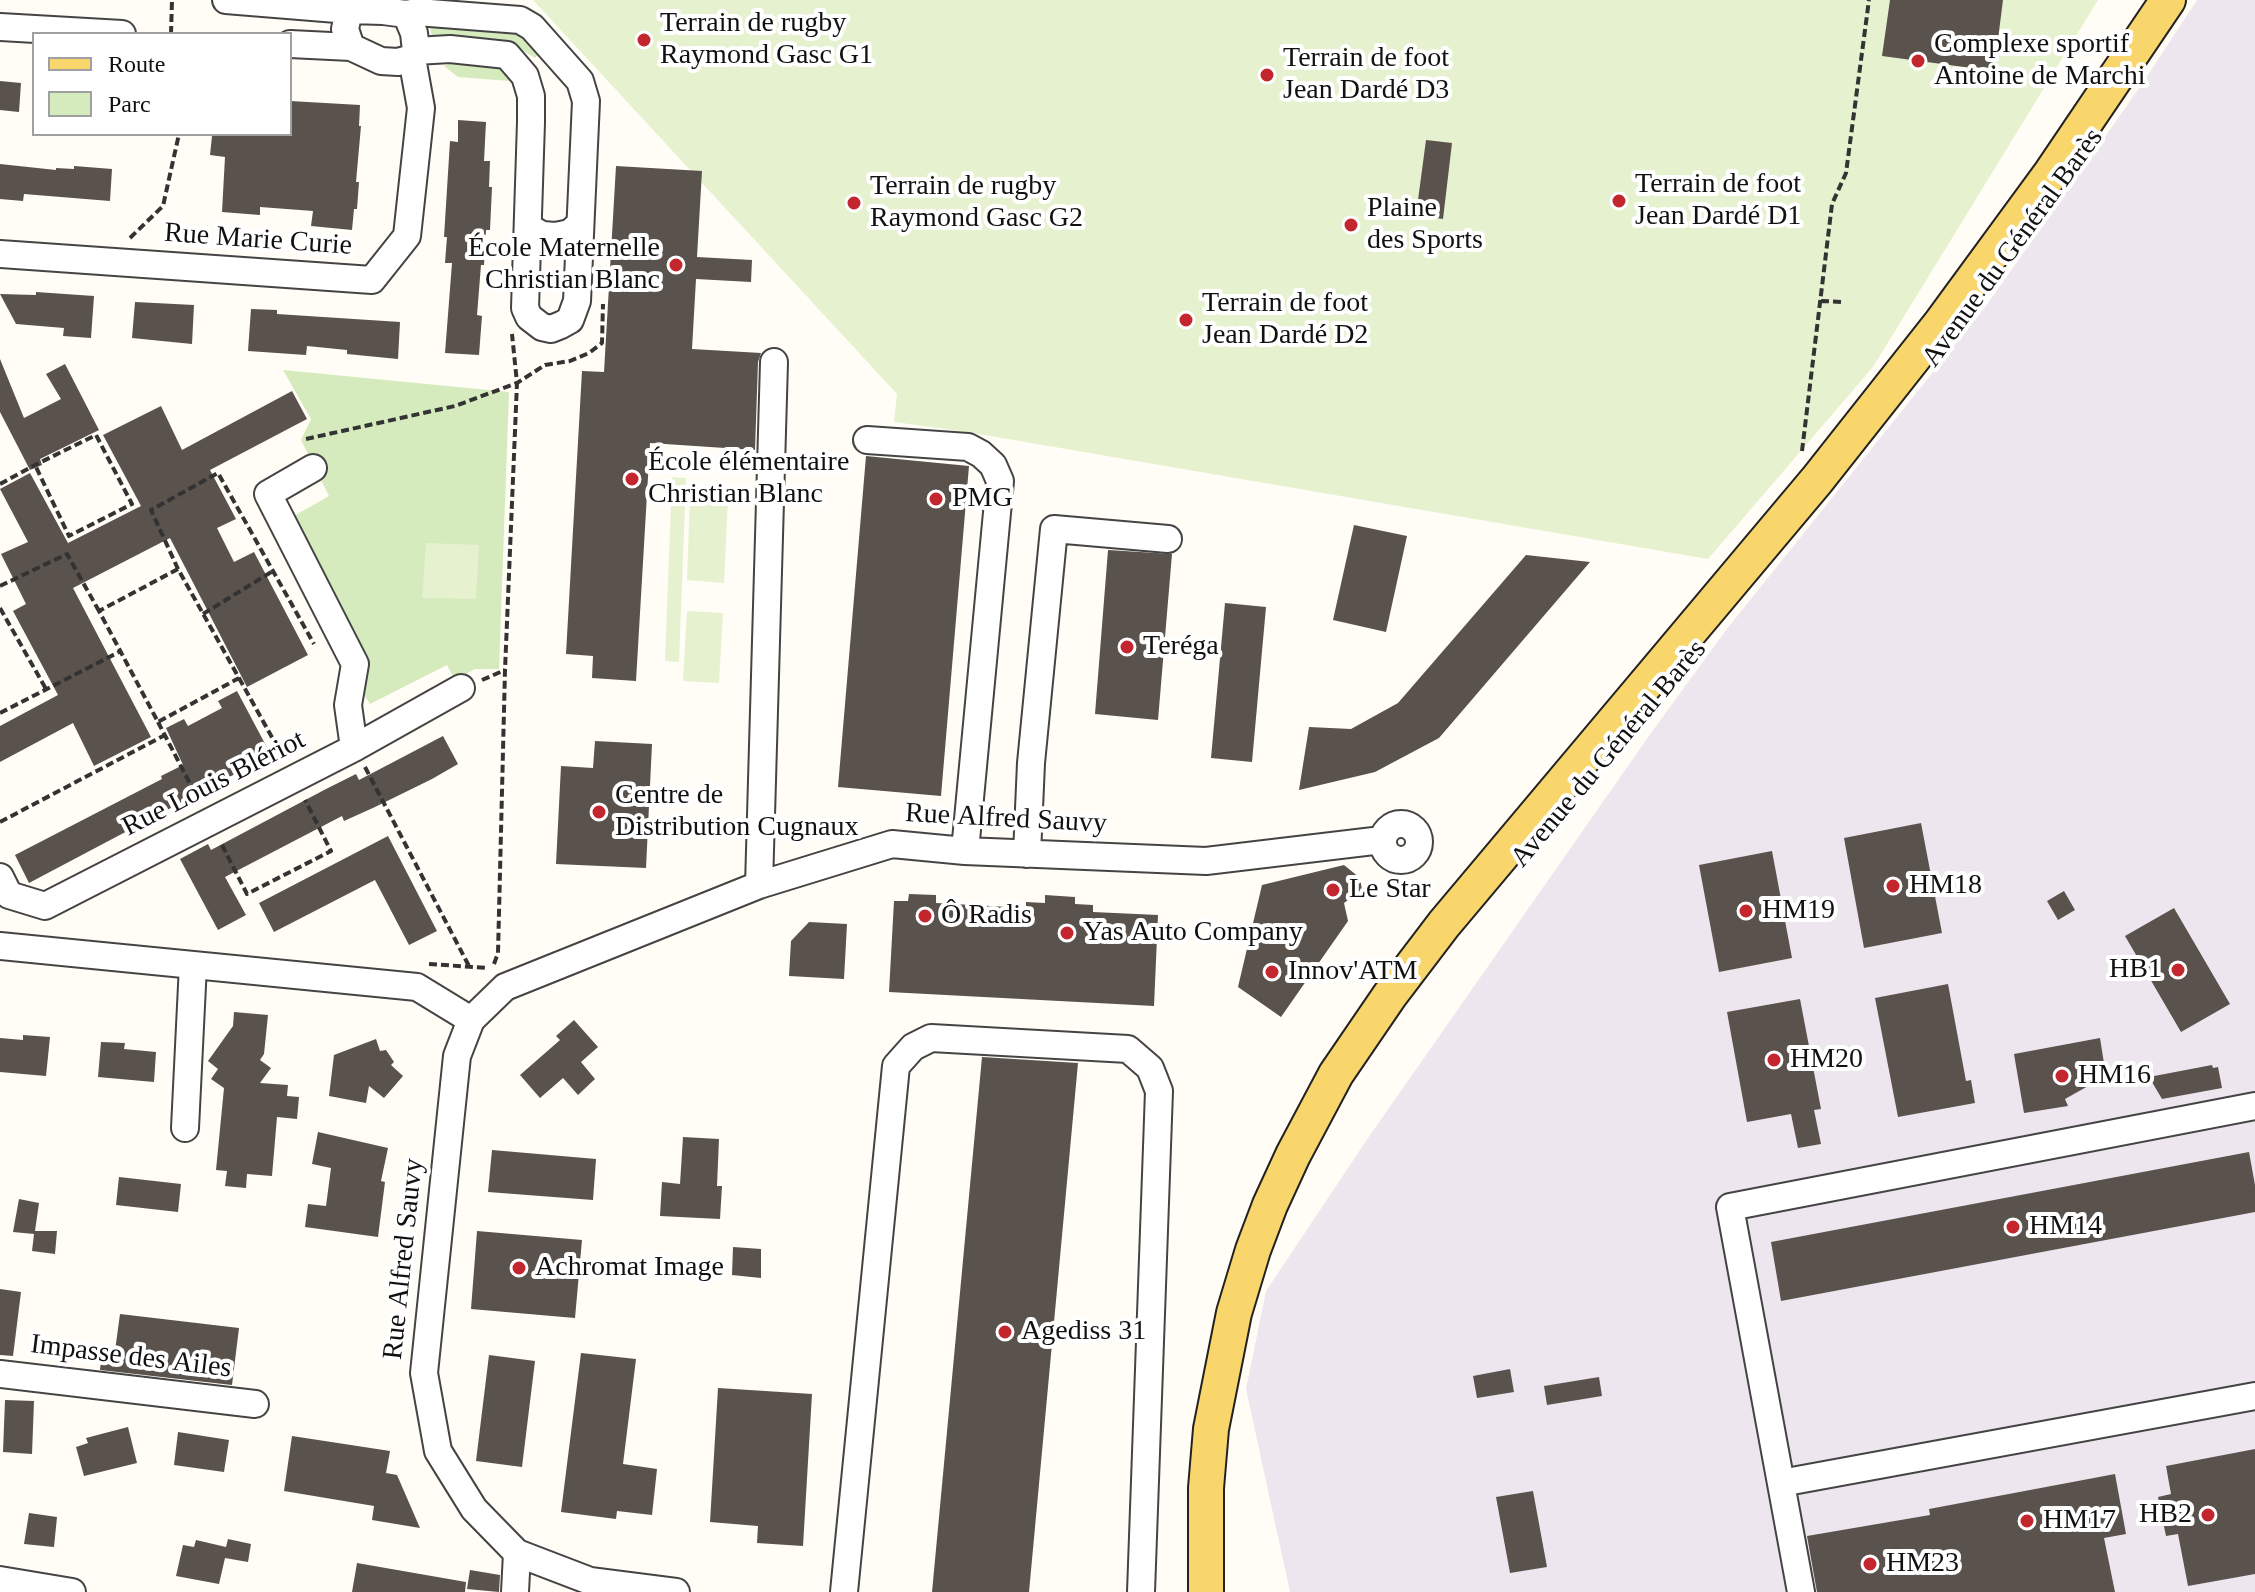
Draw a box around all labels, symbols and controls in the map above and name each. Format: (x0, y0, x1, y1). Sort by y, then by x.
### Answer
place label: Terrain de rugby Raymond Gasc G1 (660, 7, 873, 73)
place label: Complexe sportif Antoine de Marchi (1934, 28, 2145, 94)
marker: Terrain de rugby Raymond Gasc G1 (635, 31, 653, 49)
legend (32, 32, 292, 136)
place label: Terrain de foot Jean Dardé D3 (1283, 42, 1449, 108)
text: Route (108, 51, 165, 77)
marker: Complexe sportif Antoine de Marchi (1909, 52, 1927, 70)
marker: Terrain de foot Jean Dardé D3 (1258, 66, 1276, 84)
text: Parc (108, 91, 151, 117)
street label: Avenue du Général Barès (1915, 122, 2111, 374)
place label: Terrain de foot Jean Dardé D1 (1635, 168, 1801, 234)
place label: Terrain de rugby Raymond Gasc G2 (870, 170, 1083, 236)
place label: Plaine des Sports (1367, 192, 1483, 258)
marker: Terrain de foot Jean Dardé D1 (1610, 192, 1628, 210)
marker: Terrain de rugby Raymond Gasc G2 (845, 194, 863, 212)
marker: Plaine des Sports (1342, 216, 1360, 234)
street label: Rue Marie Curie (163, 217, 353, 263)
place label: École Maternelle Christian Blanc (468, 232, 660, 298)
marker: École Maternelle Christian Blanc (667, 256, 685, 274)
place label: Terrain de foot Jean Dardé D2 (1202, 287, 1368, 353)
marker: Terrain de foot Jean Dardé D2 (1177, 311, 1195, 329)
place label: École élémentaire Christian Blanc (648, 446, 849, 512)
marker: École élémentaire Christian Blanc (623, 470, 641, 488)
place label: PMG (952, 482, 1013, 516)
marker: PMG (927, 490, 945, 508)
place label: Teréga (1143, 630, 1219, 664)
street label: Avenue du Général Barès (1504, 634, 1714, 874)
marker: Teréga (1118, 638, 1136, 656)
street label: Rue Louis Blériot (117, 723, 311, 845)
place label: Centre de Distribution Cugnaux (615, 779, 858, 845)
street label: Rue Alfred Sauvy (904, 797, 1108, 841)
marker: Centre de Distribution Cugnaux (590, 803, 608, 821)
place label: HM18 (1909, 869, 1982, 903)
place label: Le Star (1349, 873, 1431, 907)
marker: HM18 (1884, 877, 1902, 895)
marker: Le Star (1324, 881, 1342, 899)
place label: HM19 (1762, 894, 1835, 928)
place label: Ô Radis (941, 899, 1032, 933)
marker: HM19 (1737, 902, 1755, 920)
marker: Ô Radis (916, 907, 934, 925)
place label: Yas Auto Company (1083, 916, 1303, 950)
marker: Yas Auto Company (1058, 924, 1076, 942)
place label: HB1 (2109, 953, 2162, 987)
place label: Innov'ATM (1288, 955, 1417, 989)
marker: HB1 (2169, 961, 2187, 979)
marker: Innov'ATM (1263, 963, 1281, 981)
place label: HM20 (1790, 1043, 1863, 1077)
marker: HM20 (1765, 1051, 1783, 1069)
place label: HM16 (2078, 1059, 2151, 1093)
marker: HM16 (2053, 1067, 2071, 1085)
street label: Rue Alfred Sauvy (377, 1157, 431, 1361)
place label: HM14 (2029, 1210, 2102, 1244)
marker: HM14 (2004, 1218, 2022, 1236)
place label: Achromat Image (535, 1251, 724, 1285)
marker: Achromat Image (510, 1259, 528, 1277)
place label: Agediss 31 (1021, 1315, 1146, 1349)
marker: Agediss 31 (996, 1323, 1014, 1341)
street label: Impasse des Ailes (29, 1328, 233, 1386)
place label: HB2 (2139, 1498, 2192, 1532)
place label: HM17 (2043, 1504, 2116, 1538)
marker: HB2 (2199, 1506, 2217, 1524)
marker: HM17 (2018, 1512, 2036, 1530)
place label: HM23 (1886, 1547, 1959, 1581)
marker: HM23 (1861, 1555, 1879, 1573)

